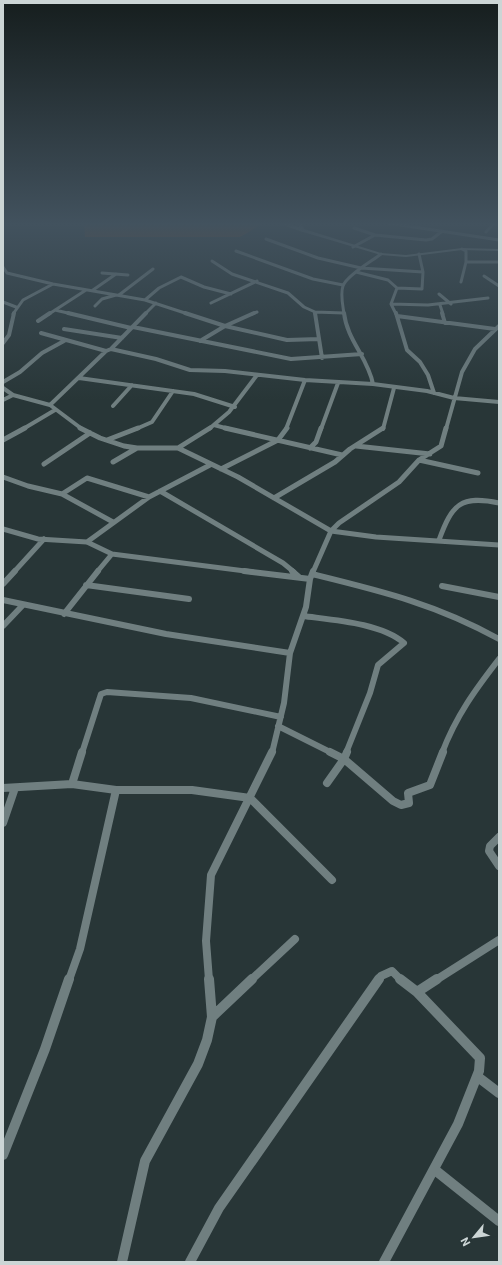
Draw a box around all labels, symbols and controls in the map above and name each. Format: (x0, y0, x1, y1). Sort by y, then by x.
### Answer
north arrow (454, 1217, 494, 1257)
text: N (458, 1235, 473, 1248)

